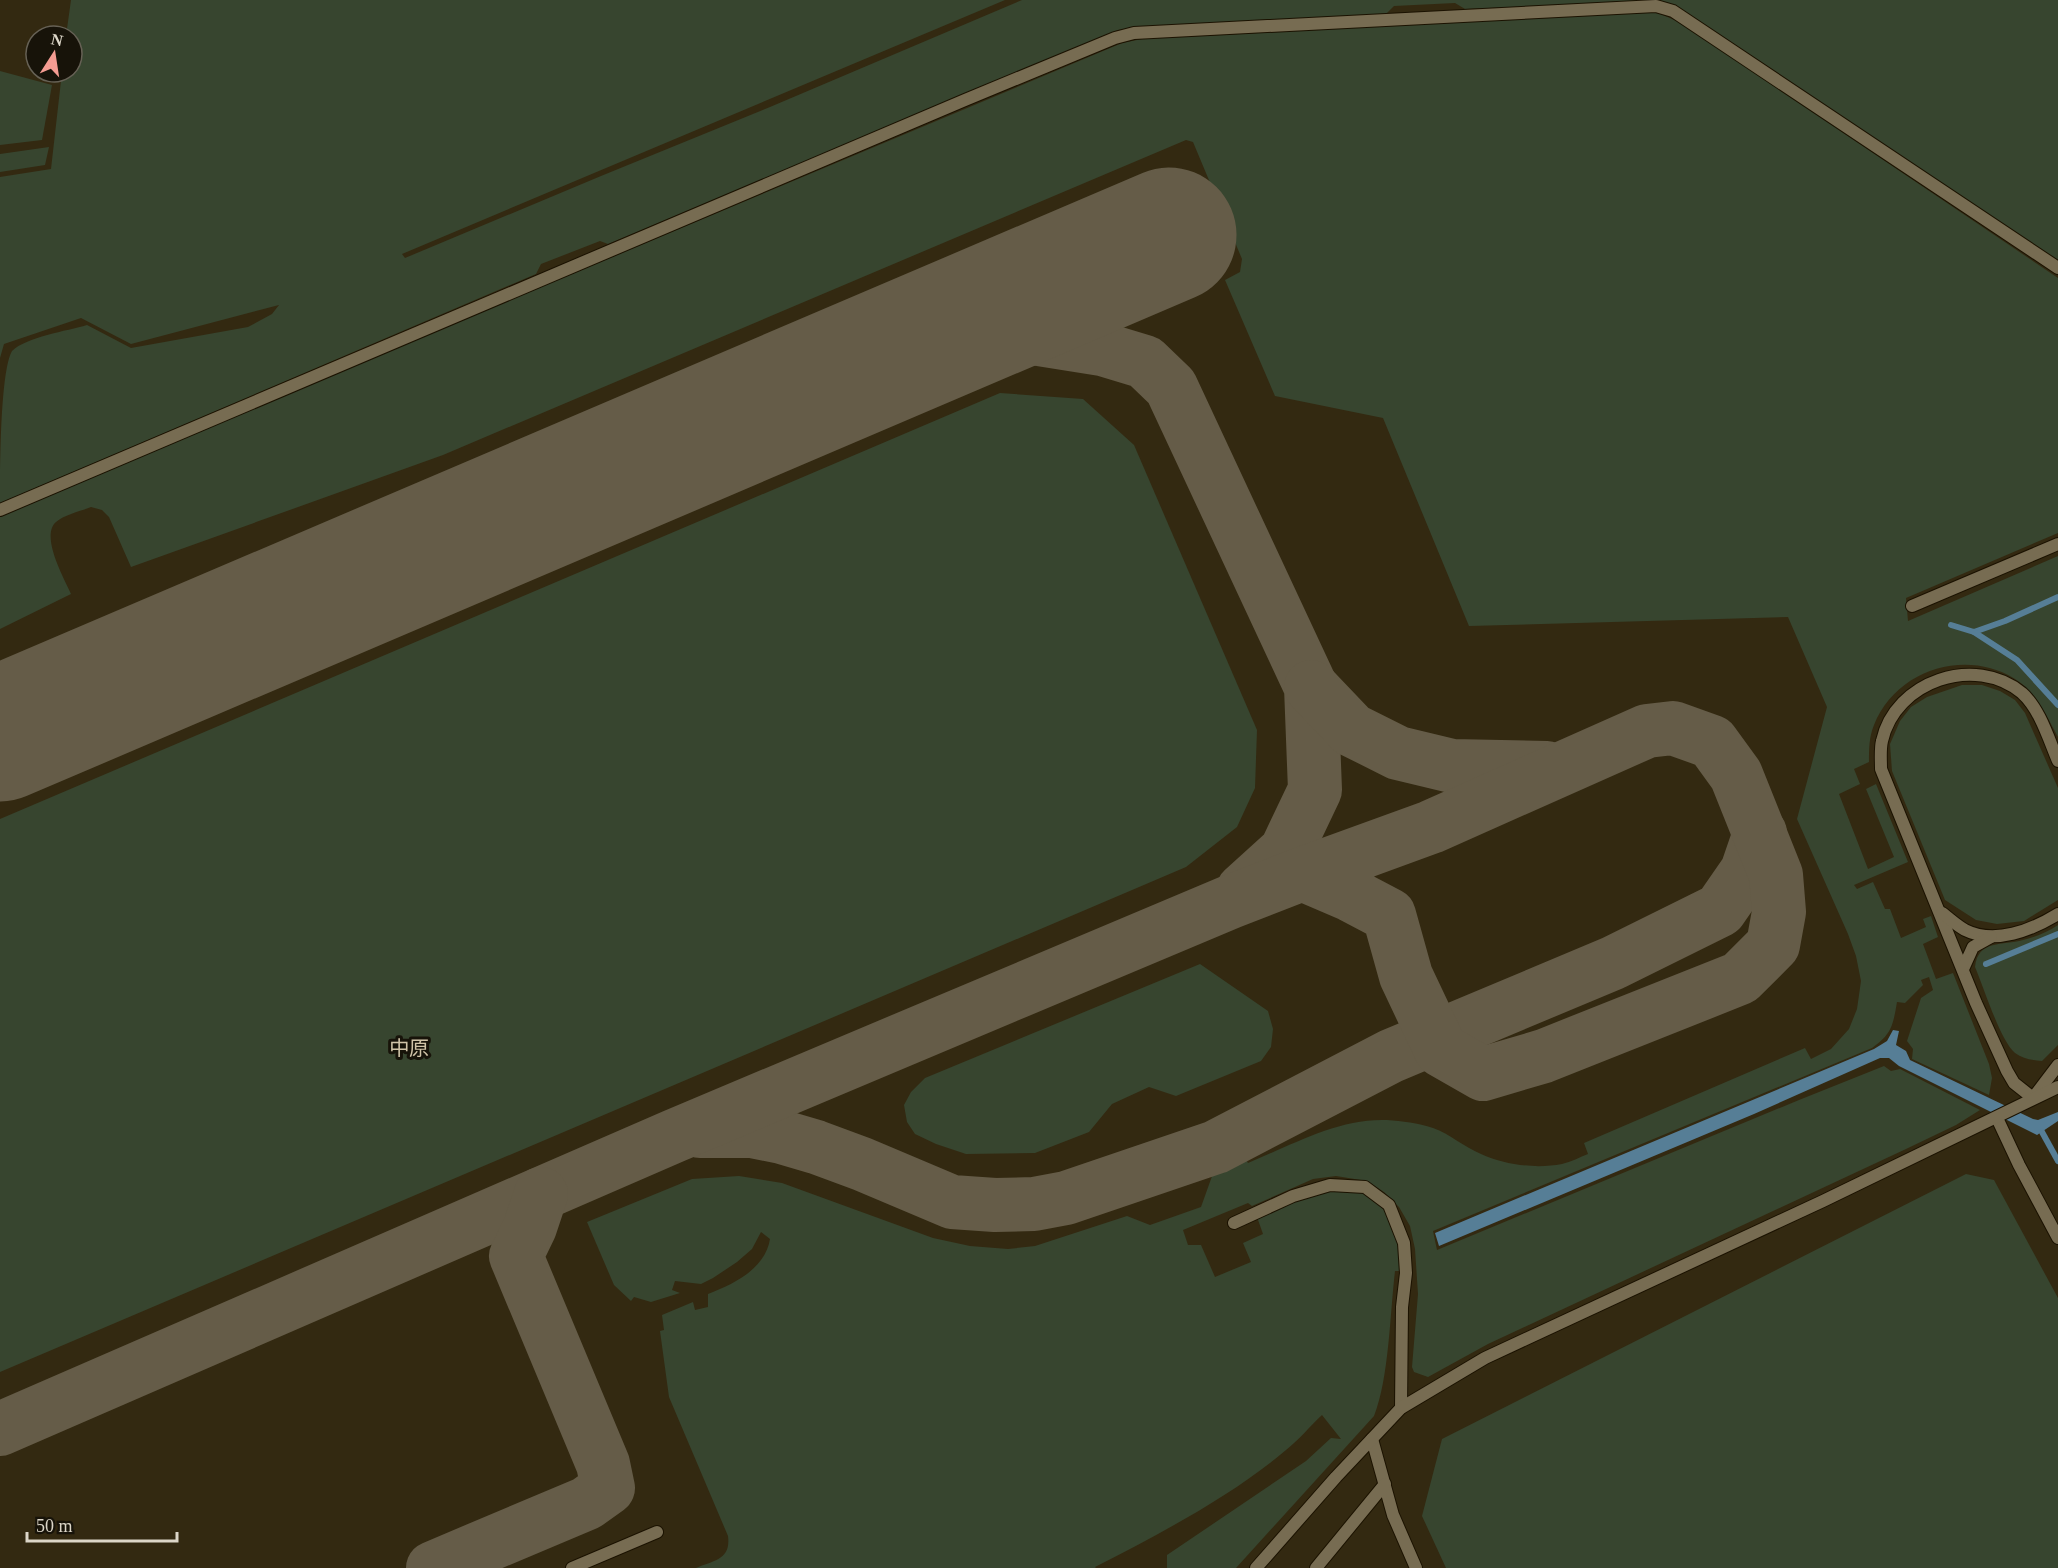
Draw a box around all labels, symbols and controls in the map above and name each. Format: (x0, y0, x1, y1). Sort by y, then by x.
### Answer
north arrow (24, 24, 84, 84)
text: N (50, 30, 65, 49)
district label: 中原 (389, 1037, 429, 1059)
scale bar (27, 1505, 177, 1543)
text: 50 m (36, 1516, 73, 1536)

